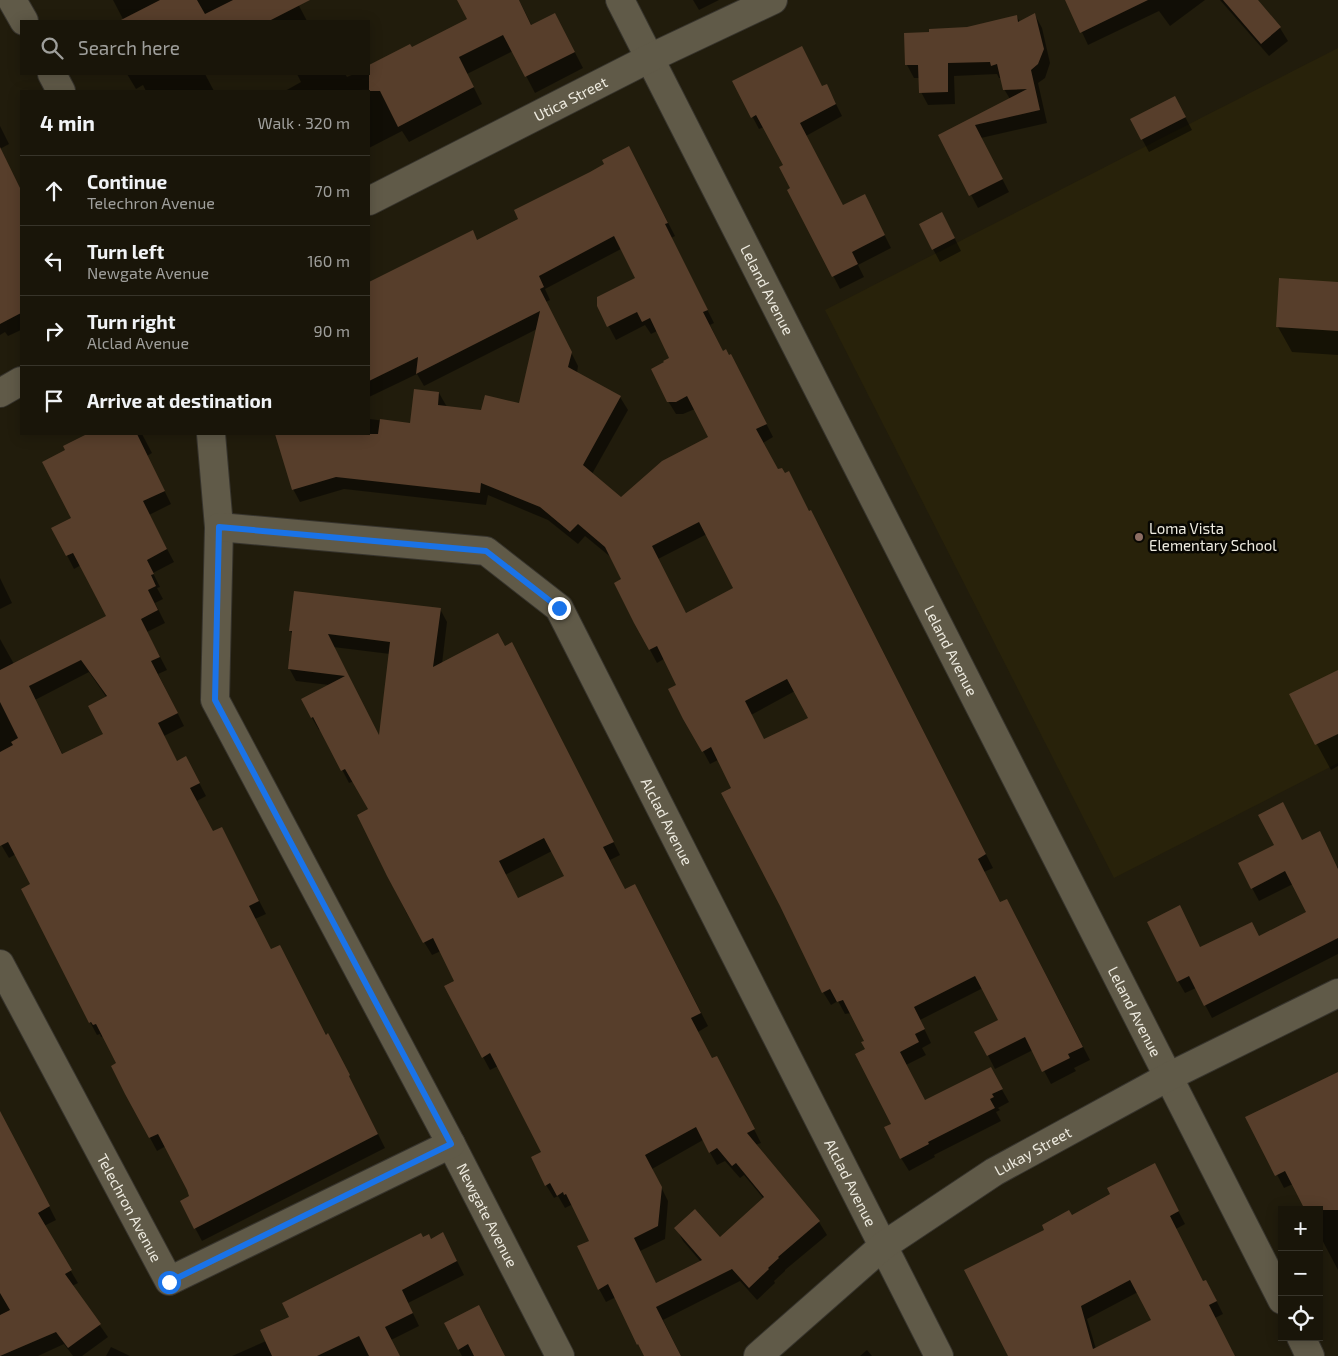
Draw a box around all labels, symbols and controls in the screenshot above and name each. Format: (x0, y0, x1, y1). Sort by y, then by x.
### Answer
search box (20, 20, 370, 75)
icon: search (38, 34, 66, 62)
text: Search here (78, 36, 180, 59)
street label: Utica Street (531, 72, 610, 125)
text: 4 min (40, 110, 95, 135)
text: Walk · 320 m (257, 113, 350, 132)
text: Continue (87, 170, 167, 193)
icon: ahead (40, 177, 68, 205)
text: 70 m (315, 181, 350, 200)
text: Telechron Avenue (87, 193, 215, 212)
text: Turn left (87, 240, 164, 263)
street label: Leland Avenue (737, 241, 798, 338)
icon: left (40, 247, 68, 275)
text: 160 m (307, 251, 350, 270)
text: Newgate Avenue (87, 263, 209, 282)
text: Turn right (87, 310, 175, 333)
icon: right (40, 317, 68, 345)
text: 90 m (314, 321, 350, 340)
text: Alclad Avenue (87, 333, 189, 352)
icon: arrive (40, 387, 68, 415)
text: Arrive at destination (87, 389, 272, 412)
place label: Loma Vista Elementary School (1149, 519, 1277, 554)
marker: Loma Vista Elementary School (1133, 531, 1145, 543)
route end (548, 597, 571, 620)
street label: Leland Avenue (921, 602, 982, 699)
street label: Alclad Avenue (638, 775, 697, 868)
street label: Leland Avenue (1105, 963, 1166, 1060)
street label: Lukay Street (991, 1123, 1074, 1179)
street label: Alclad Avenue (821, 1136, 881, 1229)
street label: Telechron Avenue (94, 1150, 166, 1265)
street label: Newgate Avenue (453, 1160, 522, 1270)
map controls (1278, 1206, 1323, 1341)
button: + (1278, 1206, 1323, 1251)
button: − (1278, 1251, 1323, 1296)
route start (158, 1271, 181, 1294)
button: locate (1278, 1296, 1323, 1341)

